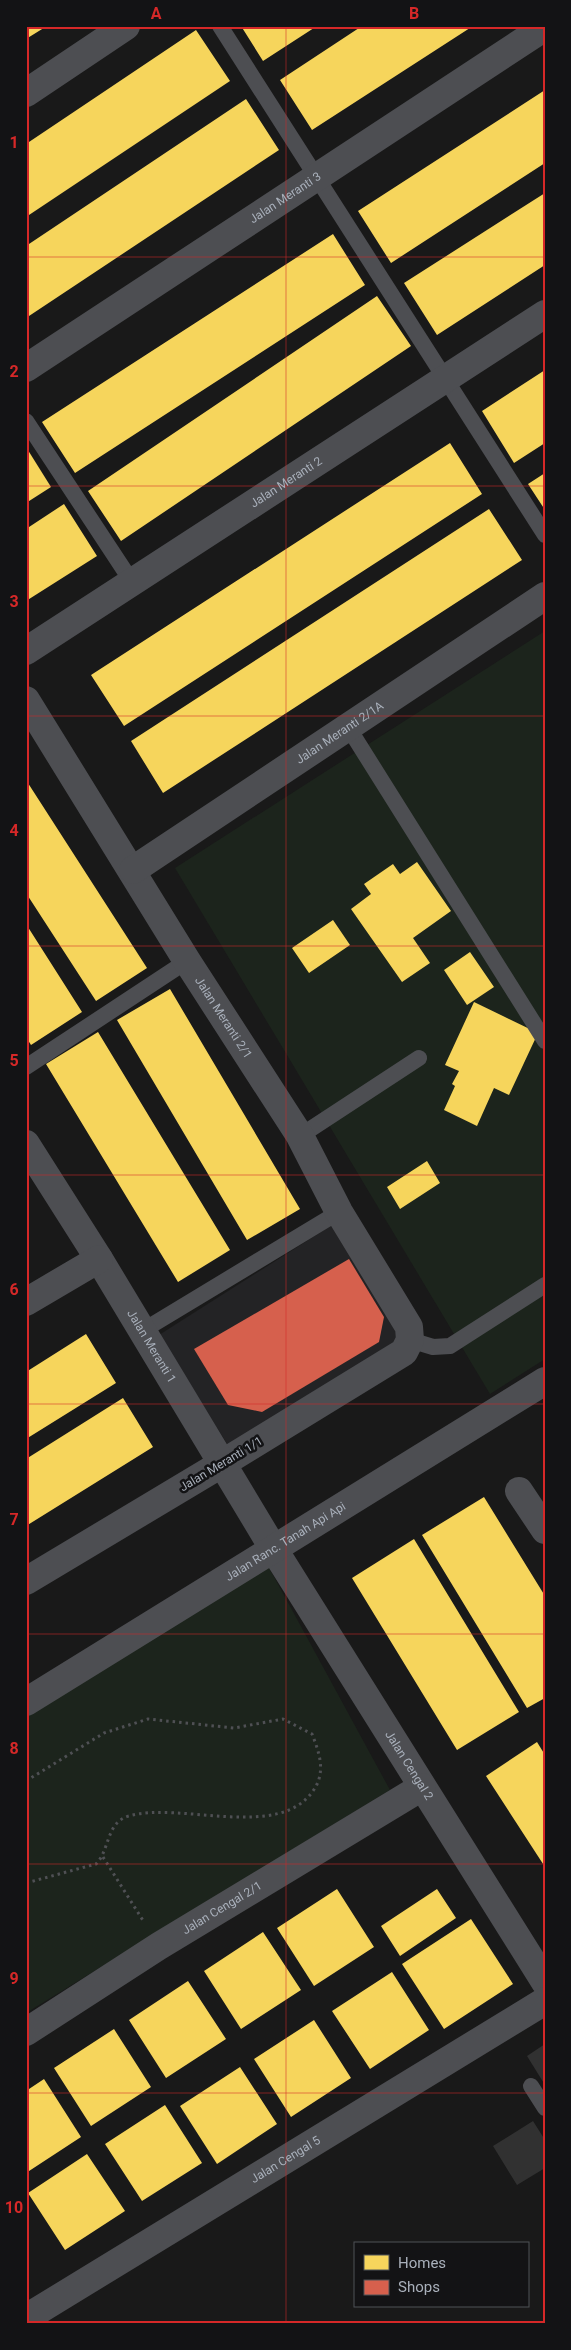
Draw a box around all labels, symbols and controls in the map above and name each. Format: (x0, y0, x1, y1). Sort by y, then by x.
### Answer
text: A (151, 4, 162, 23)
text: B (409, 4, 419, 23)
text: 1 (9, 133, 19, 152)
street label: Jalan Meranti 3 (247, 169, 323, 226)
text: 2 (9, 362, 19, 381)
street label: Jalan Meranti 2 (248, 454, 325, 511)
text: 3 (9, 592, 19, 611)
street label: Jalan Meranti 2/1A (293, 698, 386, 767)
text: 4 (9, 821, 19, 840)
street label: Jalan Meranti 2/1 (192, 974, 255, 1061)
text: 5 (9, 1051, 19, 1070)
text: 6 (9, 1280, 19, 1299)
street label: Jalan Meranti 1 (124, 1307, 179, 1385)
street label: Jalan Meranti 1/1 (177, 1434, 265, 1494)
street label: Jalan Ranc. Tanah Api Api (223, 1499, 348, 1584)
text: 7 (9, 1510, 19, 1529)
street label: Jalan Cengal 2 (382, 1728, 436, 1803)
text: 8 (9, 1739, 19, 1758)
street label: Jalan Cengal 2/1 (180, 1878, 264, 1937)
text: 9 (9, 1969, 19, 1988)
street label: Jalan Cengal 5 (248, 2133, 323, 2186)
text: 10 (5, 2198, 23, 2217)
legend (354, 2242, 528, 2308)
text: Homes (398, 2254, 446, 2272)
text: Shops (398, 2278, 440, 2296)

